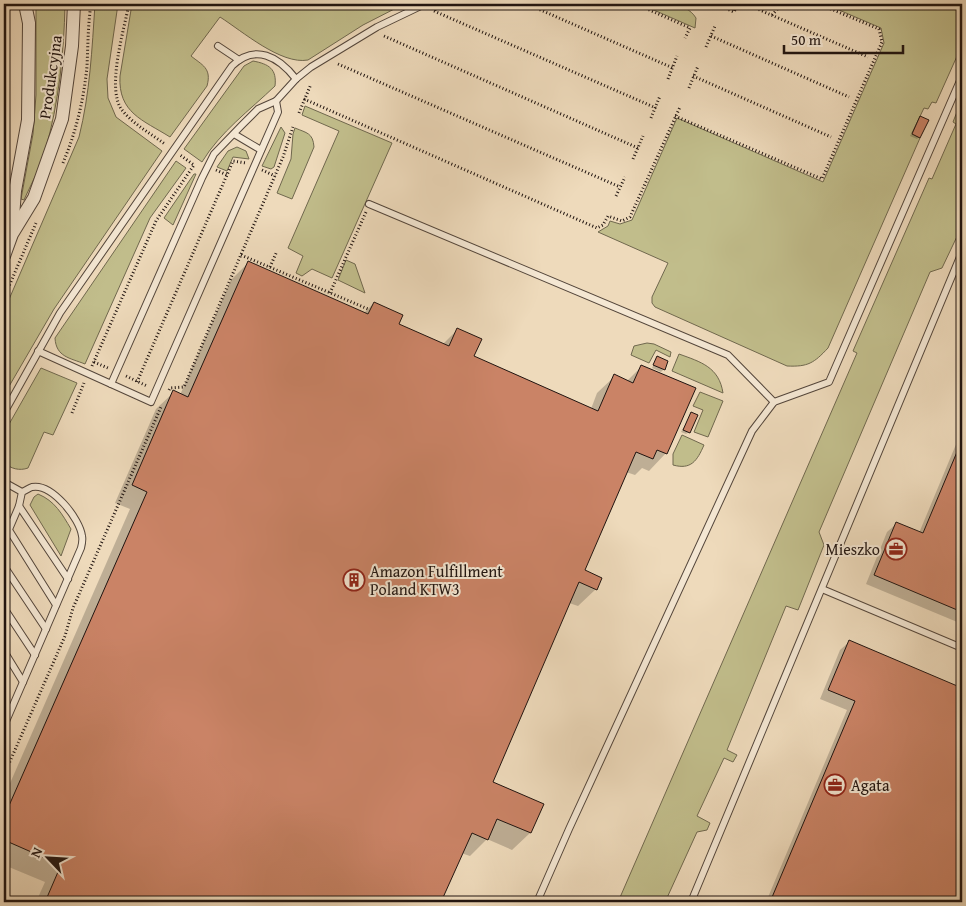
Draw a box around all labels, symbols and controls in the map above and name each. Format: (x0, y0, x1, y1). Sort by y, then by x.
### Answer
scale bar (784, 22, 902, 54)
text: 50 m (791, 29, 822, 50)
street label: Produkcyjna (32, 33, 68, 120)
place label: Mieszko (826, 537, 880, 561)
office icon: Mieszko (884, 537, 908, 561)
place label: Amazon Fulfillment Poland KTW3 (370, 559, 503, 601)
building icon: Amazon Fulfillment Poland KTW3 (342, 568, 366, 592)
office icon: Agata (823, 773, 847, 797)
place label: Agata (851, 773, 890, 797)
north arrow (22, 834, 72, 884)
text: N (25, 843, 48, 861)

